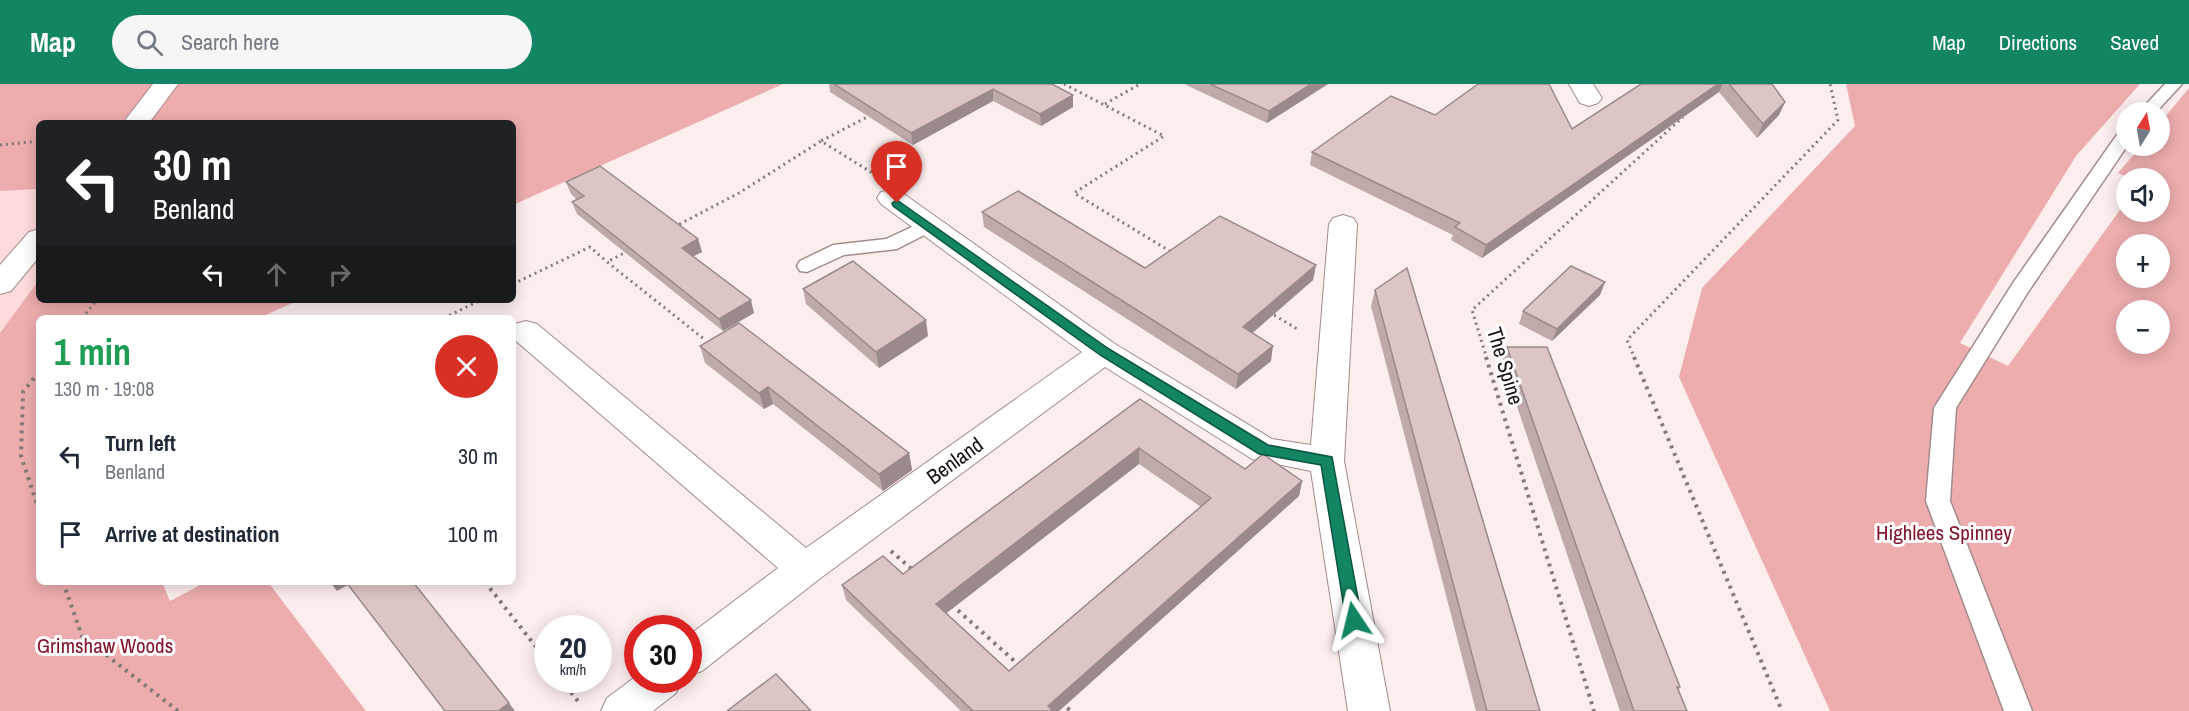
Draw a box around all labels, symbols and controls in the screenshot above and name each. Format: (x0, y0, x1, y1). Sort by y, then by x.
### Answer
search box (112, 15, 532, 69)
text: Map (30, 23, 76, 61)
icon: search (133, 26, 166, 59)
text: Search here (181, 27, 279, 57)
text: Map (1932, 28, 1966, 57)
text: Directions (1999, 28, 2077, 57)
text: Saved (2110, 28, 2159, 57)
north arrow (2116, 102, 2170, 156)
map controls (2116, 102, 2170, 354)
text: 30 m (153, 137, 232, 193)
pin (871, 141, 922, 203)
icon: left (54, 144, 132, 222)
icon: arrive (880, 150, 913, 183)
button: sound (2116, 168, 2170, 222)
text: Benland (153, 191, 234, 227)
button: + (2116, 234, 2170, 288)
icon: left (197, 258, 230, 291)
icon: ahead (260, 258, 293, 291)
icon: right (323, 258, 356, 291)
button: − (2116, 300, 2170, 354)
street label: The Spine (1480, 324, 1531, 408)
text: 1 min (54, 328, 131, 376)
button: close (435, 335, 498, 398)
text: 130 m · 19:08 (54, 375, 154, 402)
text: Turn left (105, 428, 176, 458)
street label: Benland (921, 430, 989, 491)
icon: left (54, 440, 87, 473)
text: 30 m (458, 441, 498, 471)
text: Benland (105, 458, 165, 485)
icon: arrive (54, 518, 87, 551)
park label: Highlees Spinney (1876, 518, 2012, 547)
text: Arrive at destination (105, 519, 279, 549)
text: 100 m (448, 519, 498, 549)
position arrow (1322, 588, 1386, 652)
speed limit sign: 30 (624, 615, 702, 693)
text: 20 (559, 627, 587, 667)
park label: Grimshaw Woods (37, 631, 173, 660)
text: km/h (560, 659, 586, 680)

